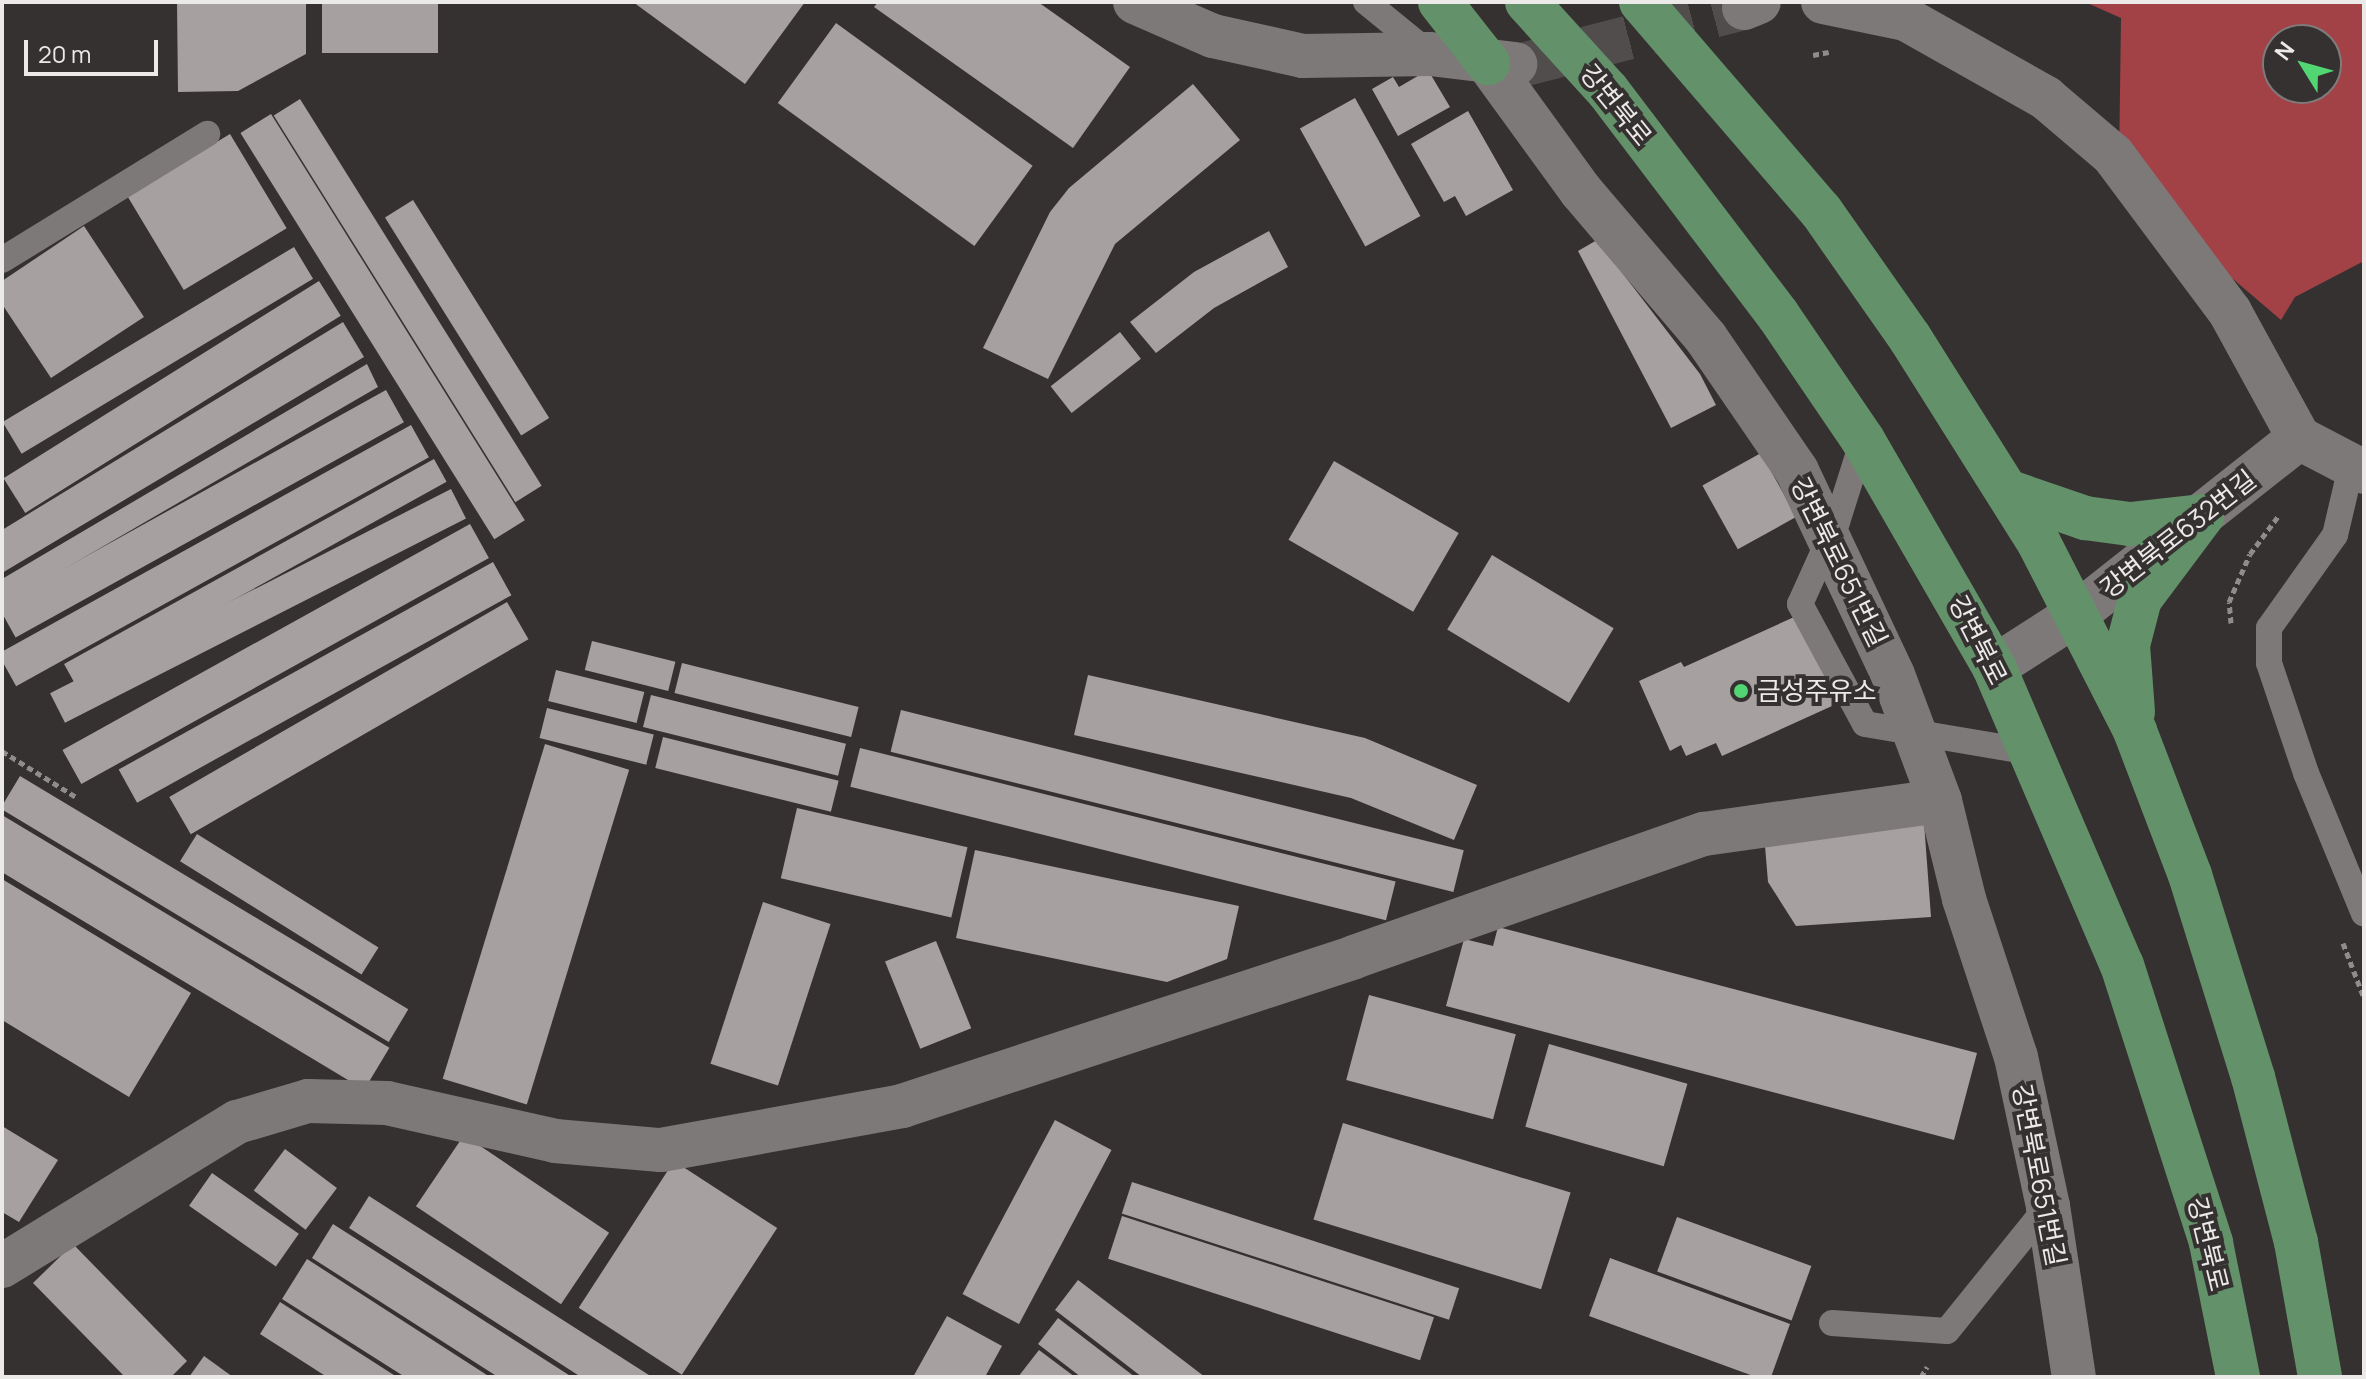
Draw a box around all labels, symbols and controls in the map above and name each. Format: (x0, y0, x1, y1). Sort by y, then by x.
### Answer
scale bar (28, 24, 162, 74)
north arrow (2262, 24, 2342, 104)
text: N (2268, 35, 2301, 66)
text: 20 m (38, 37, 91, 70)
street label: 강변북로 (1574, 58, 1658, 152)
street label: 강변북로632번길 (2094, 464, 2262, 604)
street label: 강변북로651번길 (1784, 472, 1894, 652)
street label: 강변북로 (1942, 590, 2014, 690)
place label: 금성주유소 (1757, 675, 1877, 707)
marker: 금성주유소 (1732, 682, 1750, 700)
street label: 강변북로651번길 (2006, 1081, 2072, 1269)
street label: 강변북로 (2181, 1194, 2235, 1294)

